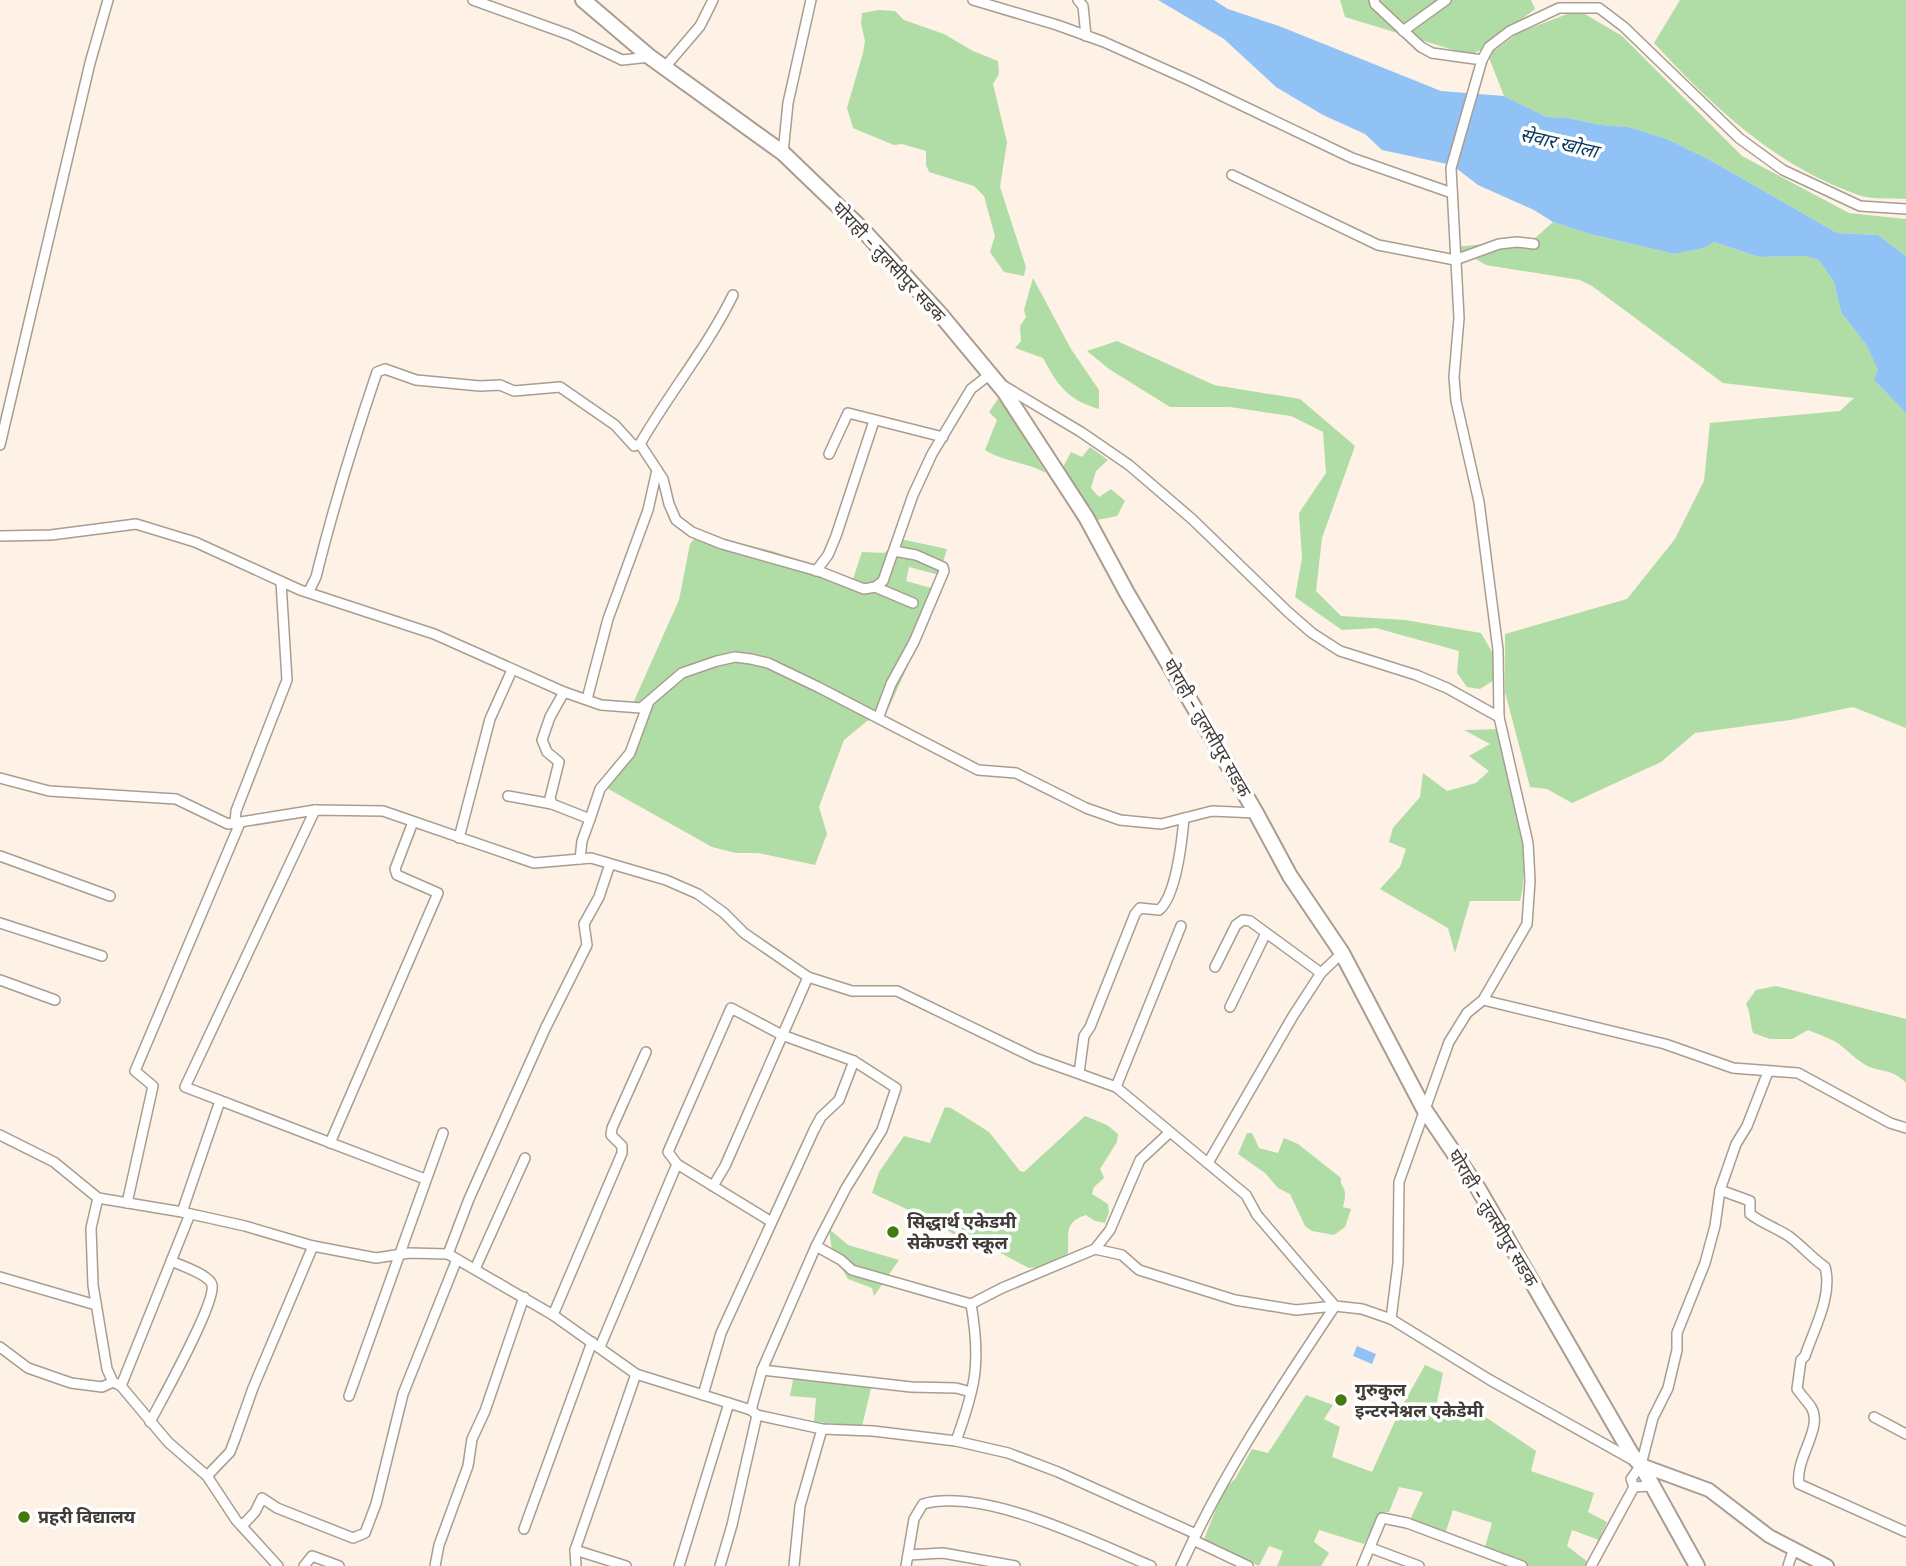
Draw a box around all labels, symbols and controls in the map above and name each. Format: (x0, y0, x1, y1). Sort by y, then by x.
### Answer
water label: सेवार खोला (1518, 123, 1604, 164)
street label: घोराही - तुलसीपुर सडक (827, 197, 951, 328)
street label: घोराही - तुलसीपुर सडक (1158, 655, 1256, 803)
street label: घोराही - तुलसीपुर सडक (1443, 1145, 1543, 1292)
place label: सिद्धार्थ एकेडमी सेकेण्डरी स्कूल (907, 1211, 1017, 1255)
marker: सिद्धार्थ एकेडमी सेकेण्डरी स्कूल (885, 1224, 901, 1240)
place label: गुरुकुल इन्टरनेश्नल एकेडेमी (1355, 1379, 1484, 1422)
marker: गुरुकुल इन्टरनेश्नल एकेडेमी (1333, 1392, 1349, 1408)
place label: प्रहरी विद्यालय (38, 1506, 136, 1528)
marker: प्रहरी विद्यालय (16, 1509, 32, 1525)

